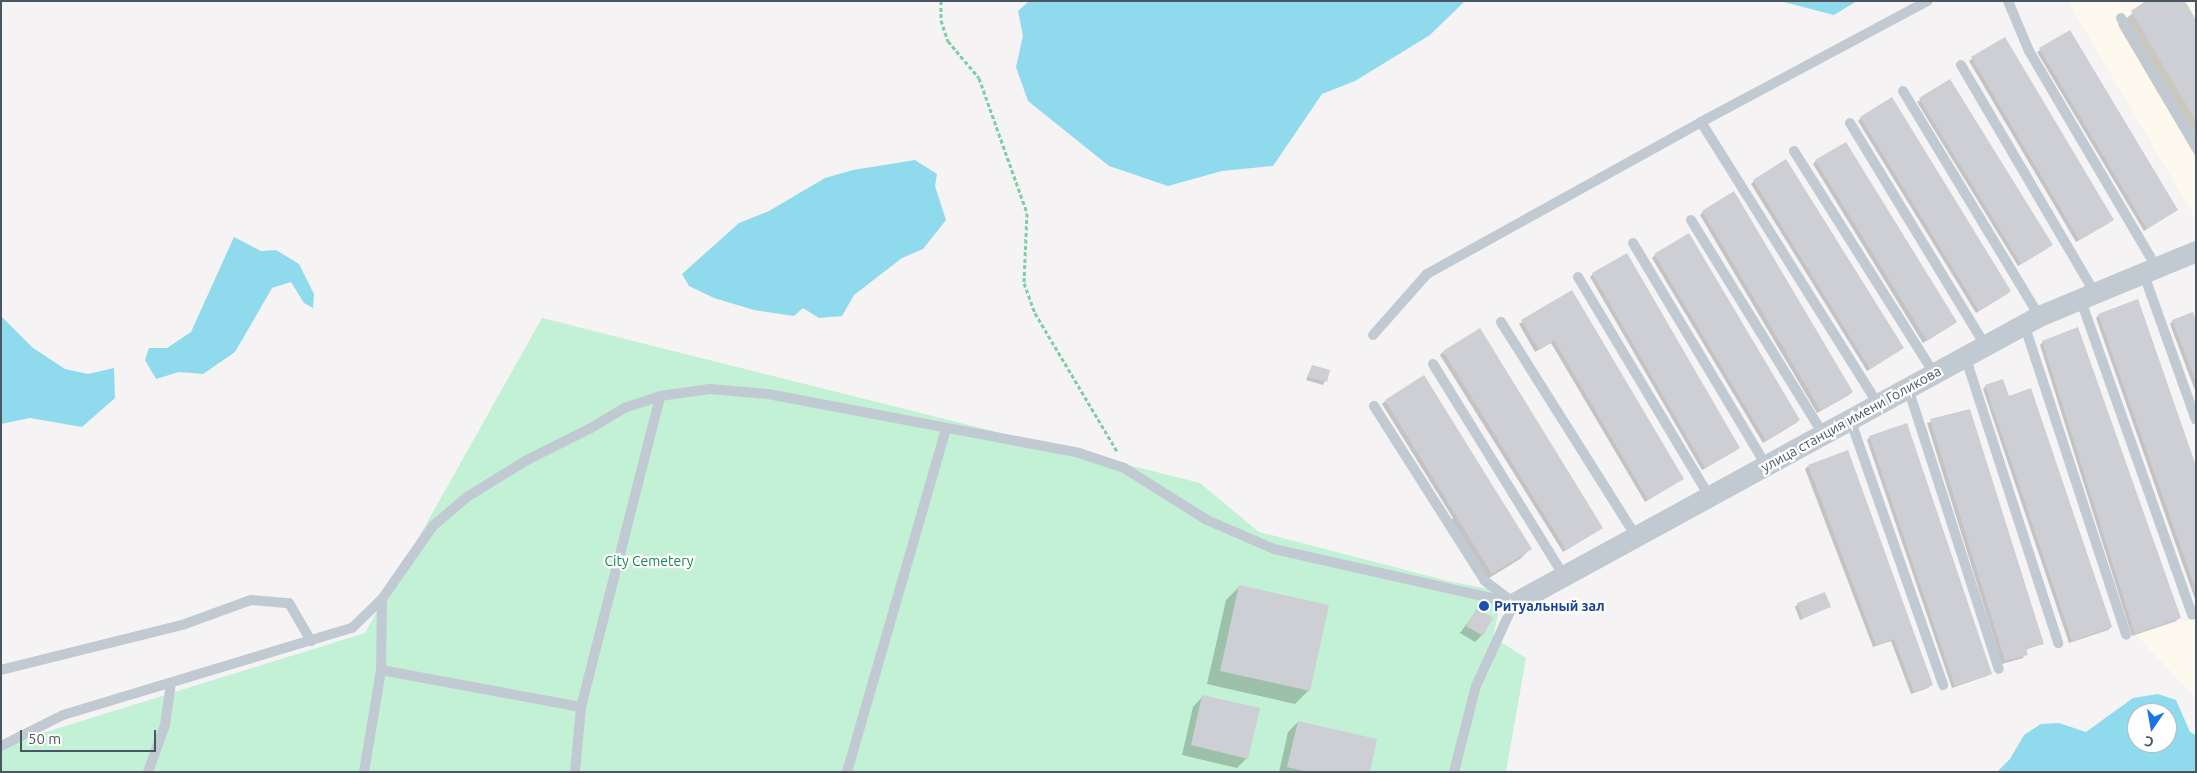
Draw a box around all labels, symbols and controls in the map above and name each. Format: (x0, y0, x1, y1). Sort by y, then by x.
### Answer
street label: улица станция имени Голикова (1758, 362, 1944, 476)
park label: City Cemetery (604, 553, 694, 569)
place label: Ритуальный зал (1494, 598, 1605, 614)
marker: Ритуальный зал (1478, 600, 1490, 612)
north arrow (2127, 703, 2177, 753)
scale bar (22, 720, 159, 752)
text: 50 m (28, 730, 61, 747)
text: С (2143, 733, 2155, 750)

